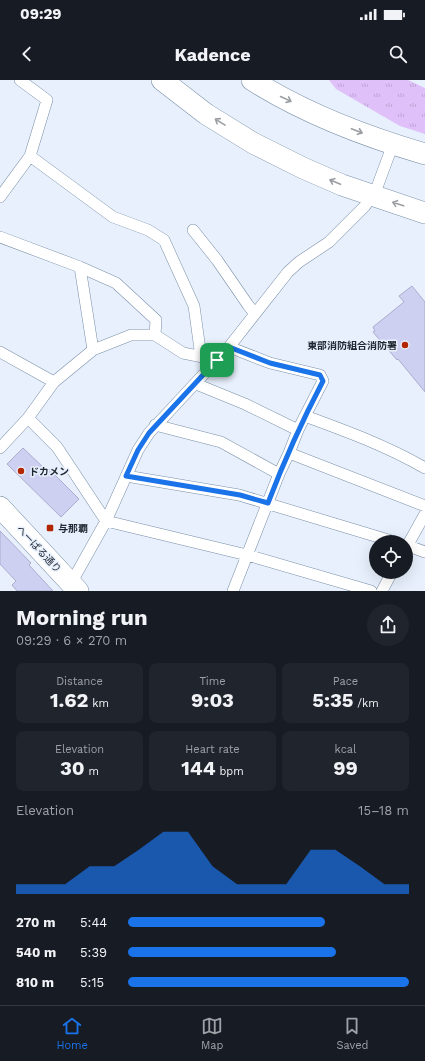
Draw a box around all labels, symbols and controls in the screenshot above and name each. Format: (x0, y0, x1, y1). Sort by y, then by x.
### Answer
text: 09:29 (20, 5, 62, 23)
icon: back (16, 43, 38, 65)
icon: search (387, 43, 409, 65)
text: Kadence (174, 44, 251, 65)
one-way arrow (280, 96, 292, 103)
one-way arrow (214, 118, 226, 126)
one-way arrow (351, 128, 363, 136)
one-way arrow (330, 178, 342, 186)
one-way arrow (393, 200, 405, 208)
place label: 東部消防組合消防署 (307, 340, 397, 351)
marker: 東部消防組合消防署 (400, 340, 410, 350)
pin (200, 343, 234, 377)
icon: arrive (206, 349, 228, 371)
marker: ドカメン (16, 466, 26, 476)
place label: ドカメン (29, 466, 69, 477)
street label: へーばる通り (15, 523, 63, 575)
marker: 与那覇 (45, 523, 55, 533)
place label: 与那覇 (58, 523, 88, 534)
map controls (369, 535, 413, 579)
button: locate (369, 535, 413, 579)
button: share (367, 604, 409, 646)
text: Morning run (16, 605, 148, 630)
text: 09:29 · 6 × 270 m (16, 633, 127, 648)
text: Distance (56, 675, 103, 688)
text: Time (199, 675, 226, 688)
text: Pace (333, 675, 358, 688)
text: 1.62 (50, 688, 89, 712)
text: 9:03 (191, 688, 234, 712)
text: 5:35 (312, 688, 353, 712)
text: km (89, 697, 109, 710)
text: /km (353, 697, 379, 710)
text: Elevation (55, 743, 104, 756)
text: Heart rate (185, 743, 240, 756)
text: kcal (335, 743, 356, 756)
text: 30 (60, 756, 85, 780)
text: 144 (181, 756, 216, 780)
text: 99 (333, 756, 358, 780)
text: m (85, 765, 99, 778)
text: bpm (216, 765, 244, 778)
text: Elevation (16, 803, 74, 818)
text: 15–18 m (358, 803, 409, 818)
text: 270 m (16, 915, 55, 930)
text: 5:44 (80, 915, 107, 930)
text: 540 m (16, 945, 56, 960)
text: 5:39 (80, 945, 107, 960)
text: 810 m (16, 975, 54, 990)
text: 5:15 (80, 975, 104, 990)
tab: Home (57, 1015, 88, 1052)
tab: Map (201, 1015, 223, 1052)
tab: Saved (336, 1015, 368, 1052)

